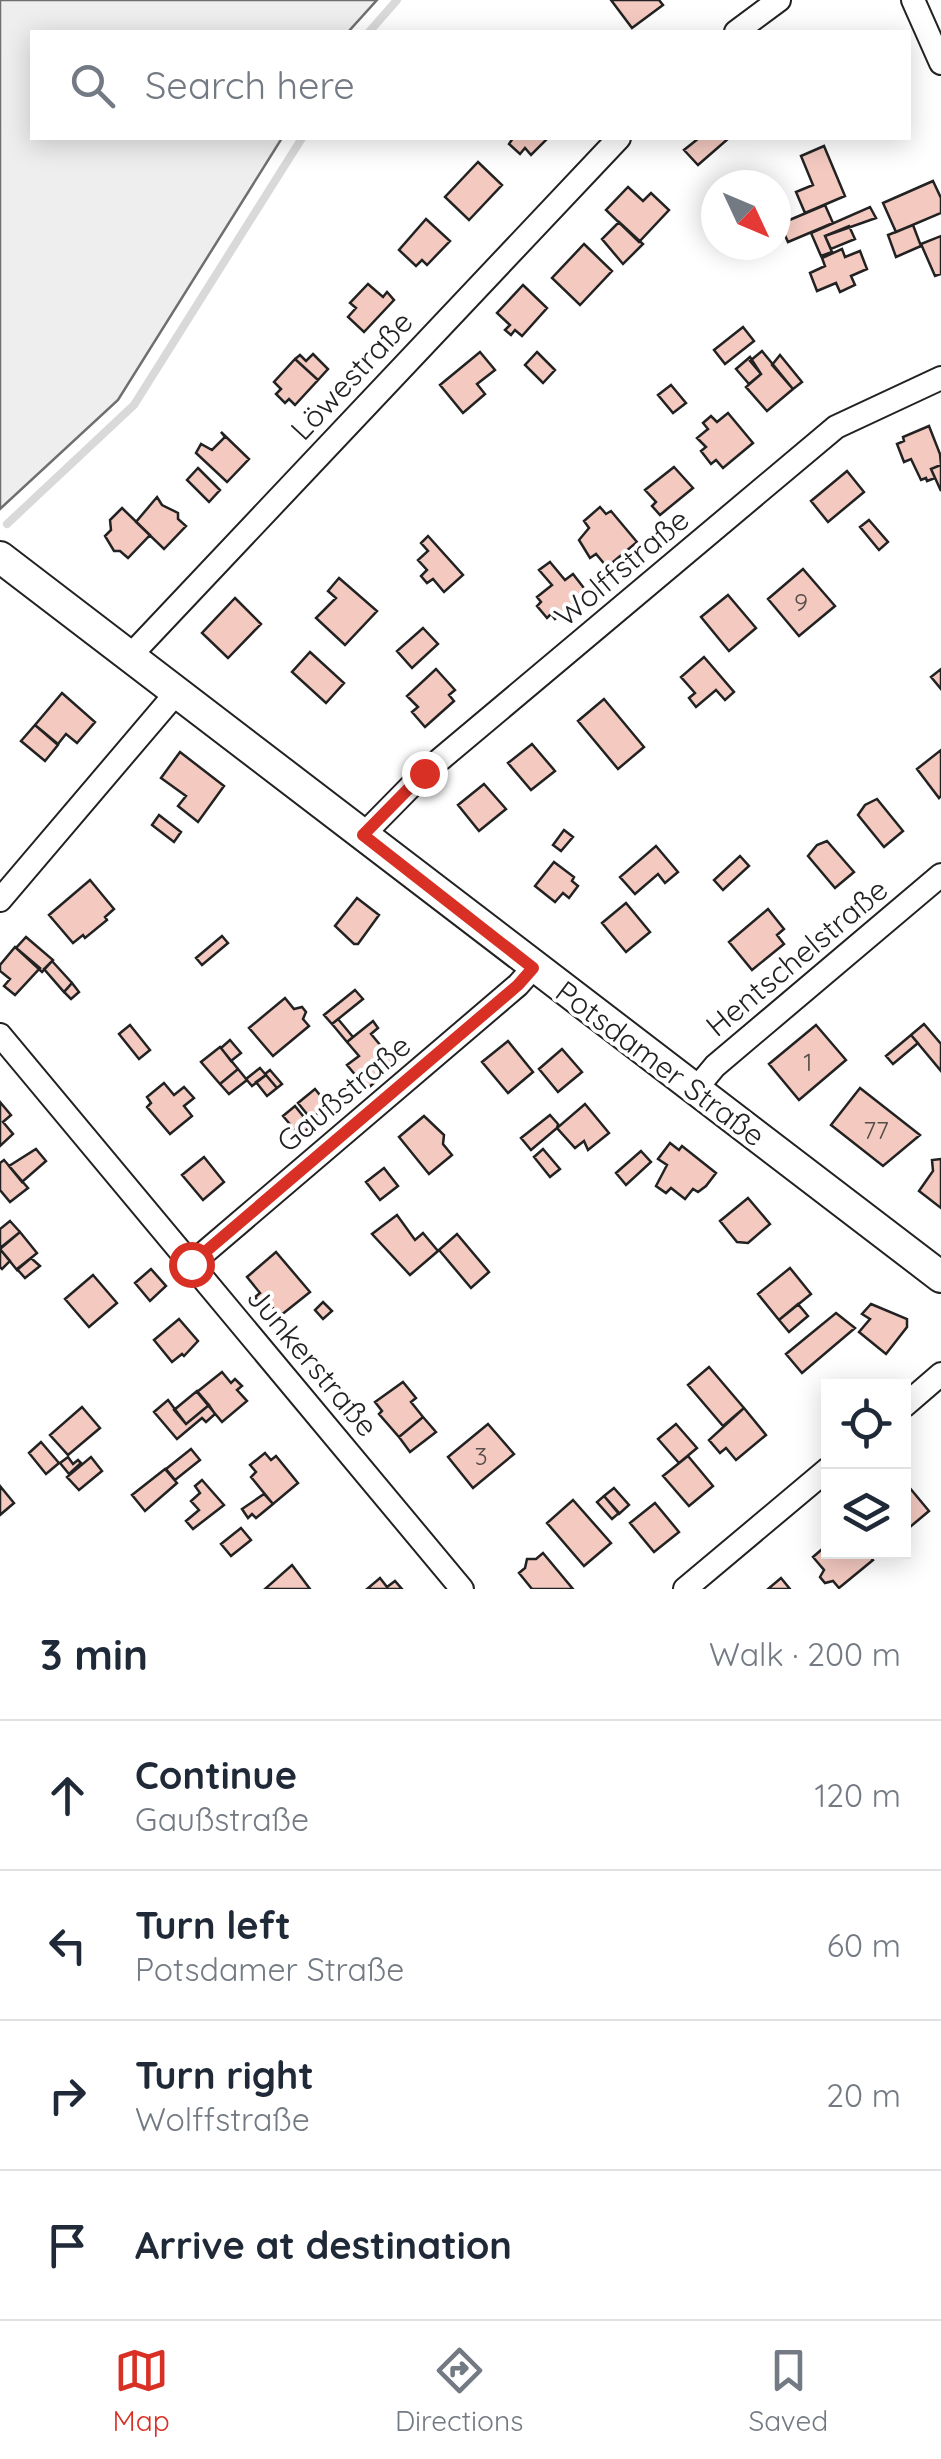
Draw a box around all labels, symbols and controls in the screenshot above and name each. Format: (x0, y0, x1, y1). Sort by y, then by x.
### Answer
search box (30, 30, 911, 140)
icon: search (65, 58, 120, 113)
text: Search here (145, 61, 355, 109)
north arrow (701, 170, 791, 260)
street label: Löwestraße (282, 303, 421, 448)
street label: Wolffstraße (546, 500, 696, 634)
house number: 9 (794, 586, 808, 617)
route end (402, 751, 448, 797)
street label: Hentschelstraße (698, 870, 895, 1044)
street label: Potsdamer Straße (548, 972, 773, 1154)
street label: Gaußstraße (269, 1026, 418, 1160)
house number: 1 (803, 1046, 813, 1077)
house number: 77 (863, 1114, 889, 1145)
route start (169, 1242, 215, 1288)
street label: Junkerstraße (239, 1279, 387, 1444)
map controls (821, 1379, 911, 1559)
button: locate (821, 1379, 911, 1469)
house number: 3 (474, 1440, 488, 1471)
button: layers (821, 1469, 911, 1559)
text: 3 min (40, 1628, 148, 1681)
text: Walk · 200 m (709, 1634, 901, 1674)
text: Continue (135, 1751, 297, 1799)
icon: ahead (40, 1768, 95, 1823)
text: 120 m (814, 1775, 901, 1815)
text: Gaußstraße (135, 1799, 309, 1839)
text: Turn left (135, 1901, 291, 1949)
icon: left (40, 1918, 95, 1973)
text: 60 m (827, 1925, 901, 1965)
text: Potsdamer Straße (135, 1949, 404, 1989)
text: Turn right (135, 2051, 314, 2099)
icon: right (40, 2068, 95, 2123)
text: 20 m (826, 2075, 901, 2115)
text: Wolffstraße (135, 2099, 310, 2139)
icon: arrive (40, 2218, 95, 2273)
text: Arrive at destination (135, 2221, 512, 2269)
tab: Map (113, 2343, 170, 2438)
tab: Directions (395, 2343, 523, 2438)
tab: Saved (749, 2343, 828, 2438)

